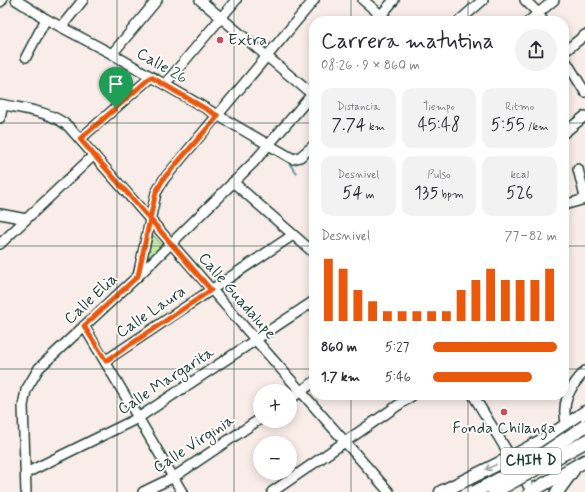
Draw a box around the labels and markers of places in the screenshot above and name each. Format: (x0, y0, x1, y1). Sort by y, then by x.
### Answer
place label: Extra (228, 30, 267, 51)
marker: Extra (215, 35, 225, 45)
pin (99, 67, 133, 108)
marker: Fonda Chilanga (499, 407, 509, 417)
place label: Fonda Chilanga (452, 418, 556, 440)

